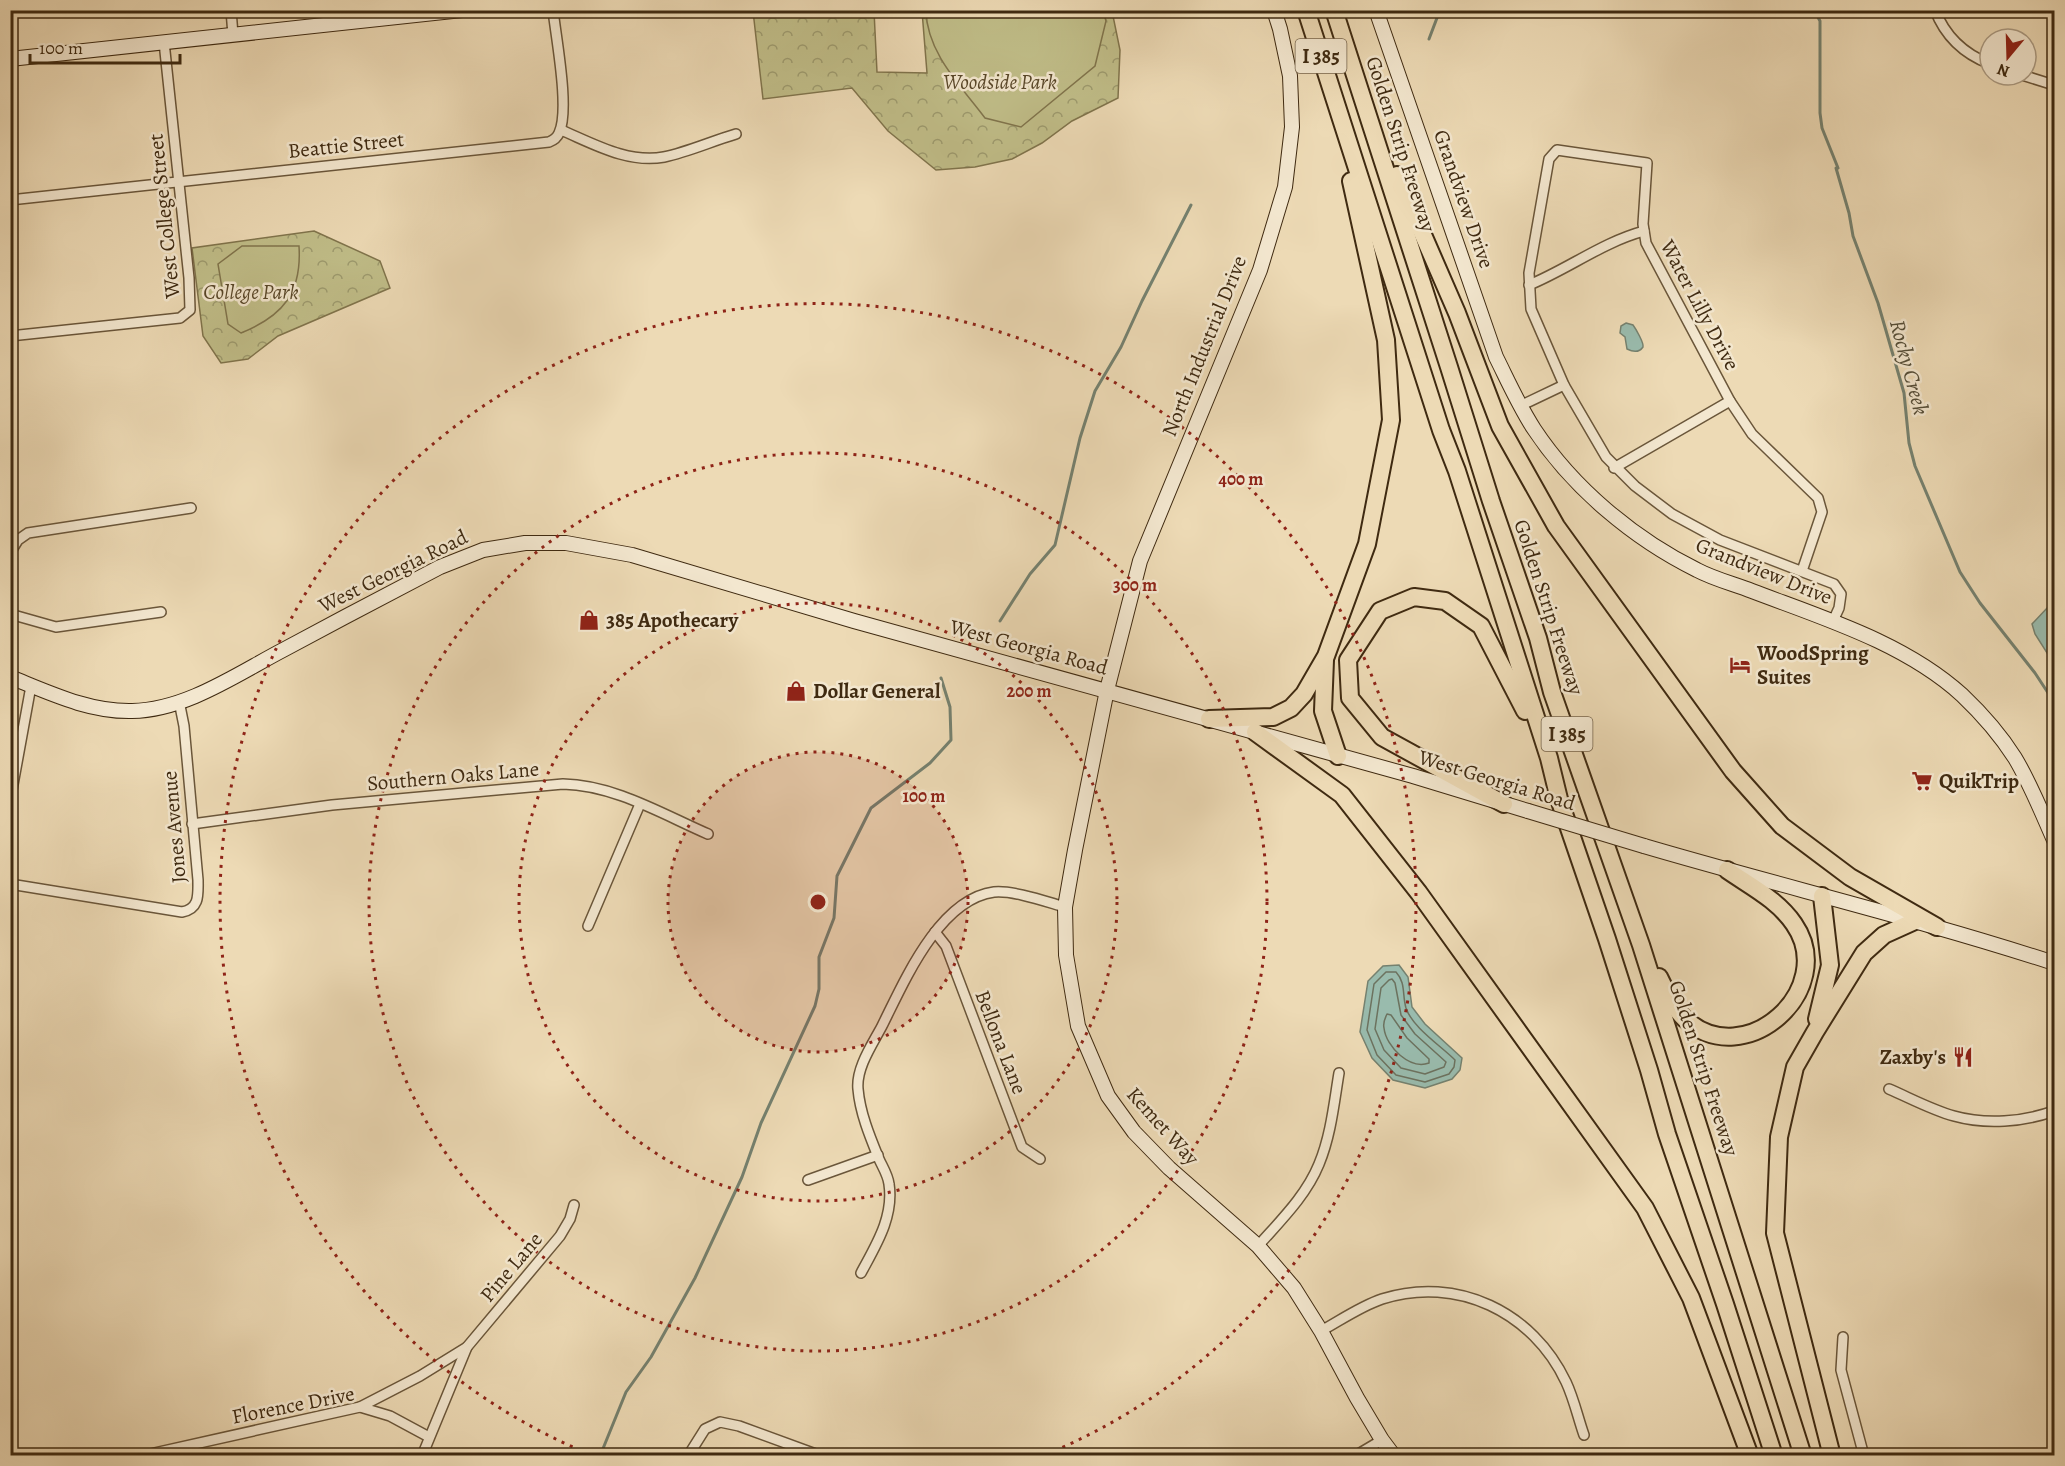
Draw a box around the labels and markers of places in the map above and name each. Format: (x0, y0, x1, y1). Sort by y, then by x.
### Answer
place label: 385 Apothecary (606, 606, 740, 634)
shop icon: 385 Apothecary (577, 608, 601, 632)
place label: WoodSpring Suites (1756, 639, 1869, 691)
hotel icon: WoodSpring Suites (1728, 653, 1752, 677)
place label: Dollar General (813, 677, 941, 705)
shop icon: Dollar General (784, 679, 808, 703)
place label: QuikTrip (1939, 767, 2019, 795)
supermarket icon: QuikTrip (1910, 769, 1934, 793)
centre of rings (808, 892, 828, 912)
place label: Zaxby's (1880, 1043, 1946, 1071)
restaurant icon: Zaxby's (1951, 1045, 1975, 1069)

